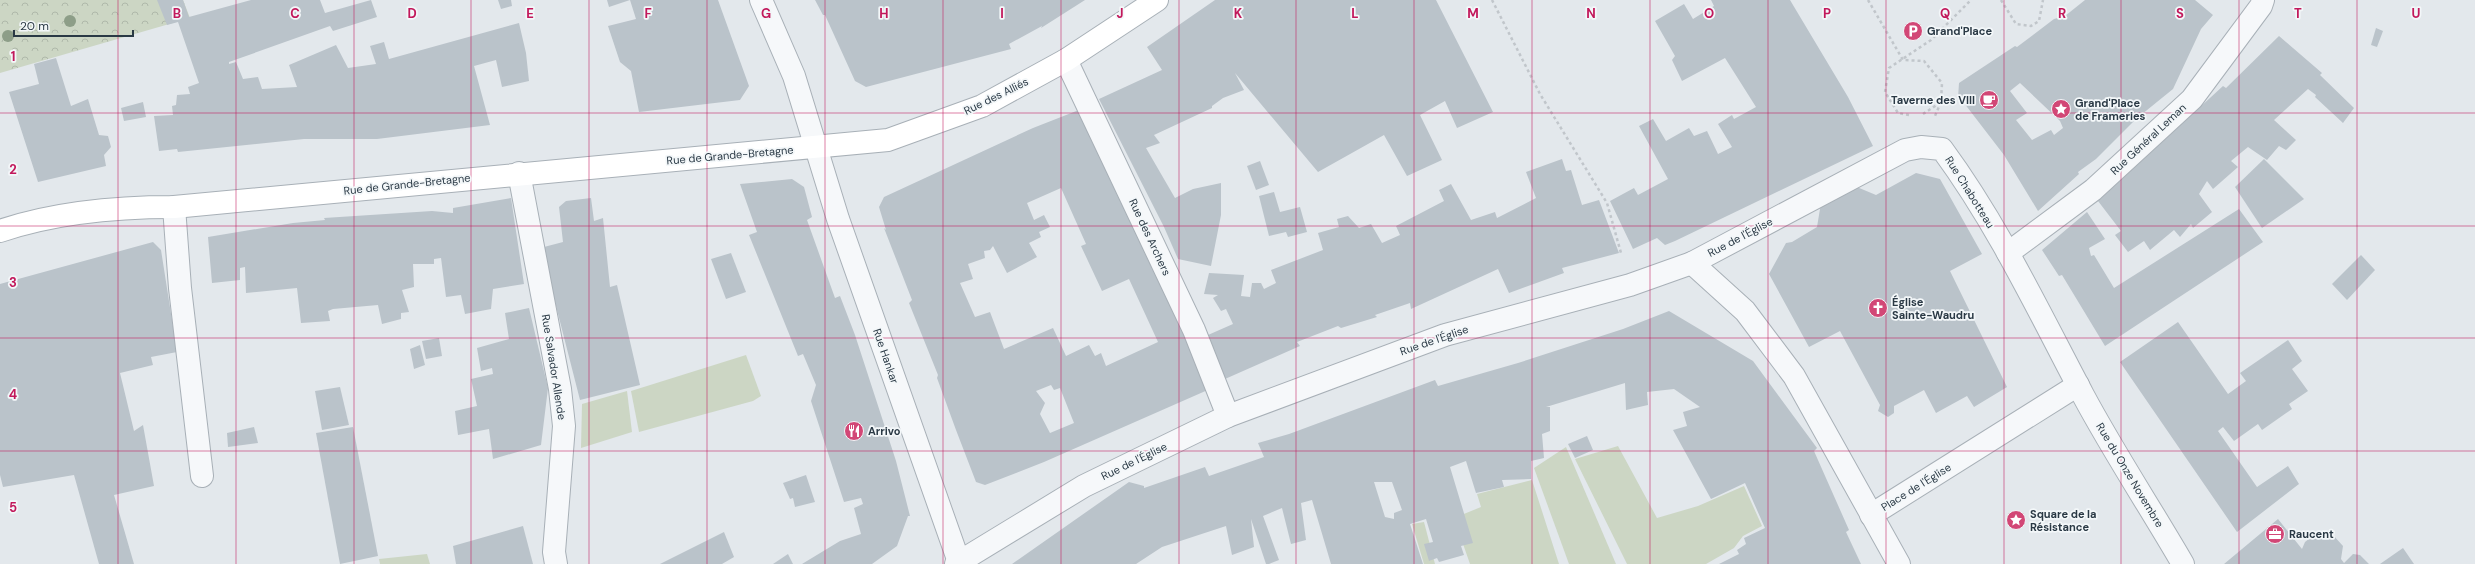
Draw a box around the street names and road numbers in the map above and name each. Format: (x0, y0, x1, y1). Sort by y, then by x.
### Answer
street label: Rue des Alliés (961, 74, 1031, 118)
street label: Rue Général Leman (2107, 100, 2189, 178)
street label: Rue de Grande-Bretagne (666, 142, 794, 168)
street label: Rue Chabotteau (1942, 153, 1998, 231)
street label: Rue de Grande-Bretagne (343, 170, 471, 198)
street label: Rue des Archers (1126, 196, 1174, 278)
street label: Rue de l'Église (1705, 214, 1775, 260)
street label: Rue Salvador Allende (539, 313, 569, 421)
street label: Rue de l'Église (1398, 322, 1470, 358)
street label: Rue Hankar (870, 327, 902, 385)
street label: Rue du Onze Novembre (2093, 420, 2167, 530)
street label: Rue de l'Église (1099, 439, 1169, 483)
street label: Place de l'Église (1878, 460, 1954, 514)

